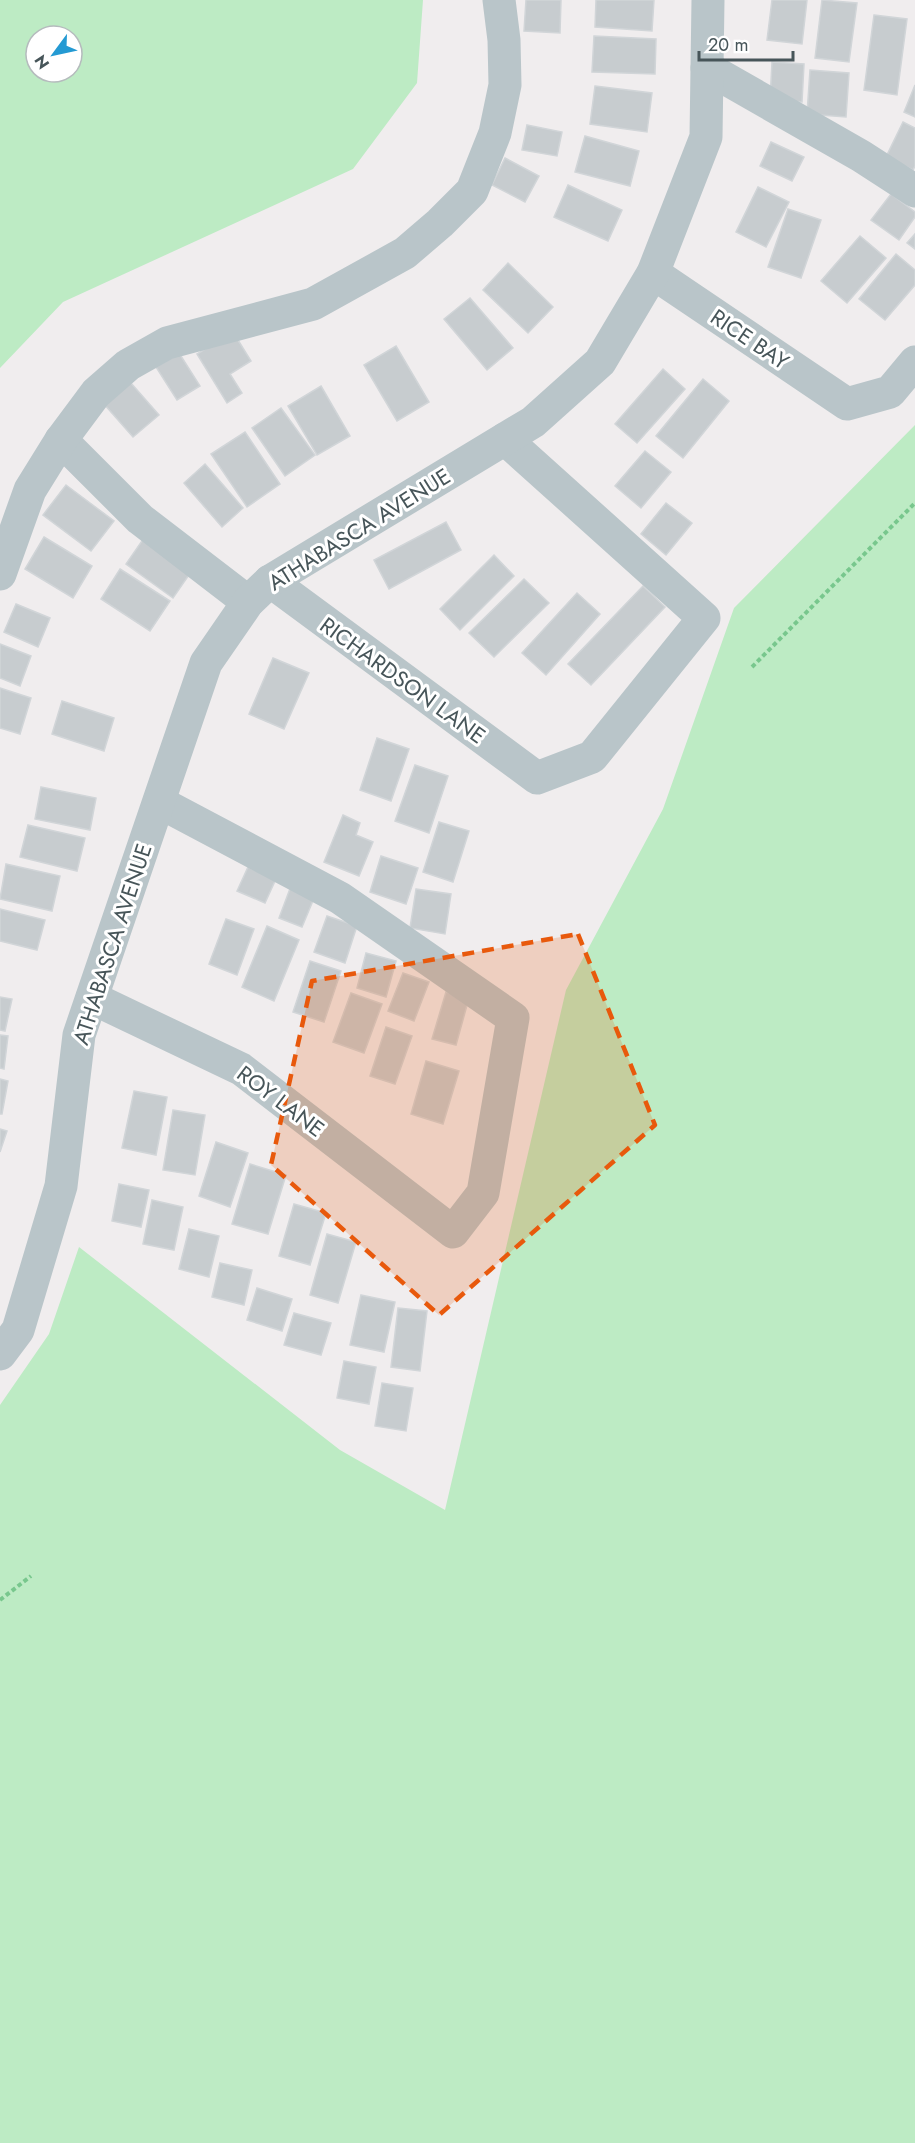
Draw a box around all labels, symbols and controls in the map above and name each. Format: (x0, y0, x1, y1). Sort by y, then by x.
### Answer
north arrow (24, 24, 84, 84)
scale bar (699, 24, 794, 62)
text: 20 m (708, 32, 748, 58)
text: N (29, 50, 55, 73)
street label: RICE BAY (704, 301, 796, 377)
street label: ATHABASCA AVENUE (262, 460, 456, 598)
street label: RICHARDSON LANE (314, 609, 492, 751)
street label: ATHABASCA AVENUE (64, 839, 160, 1049)
street label: ROY LANE (231, 1057, 331, 1145)

